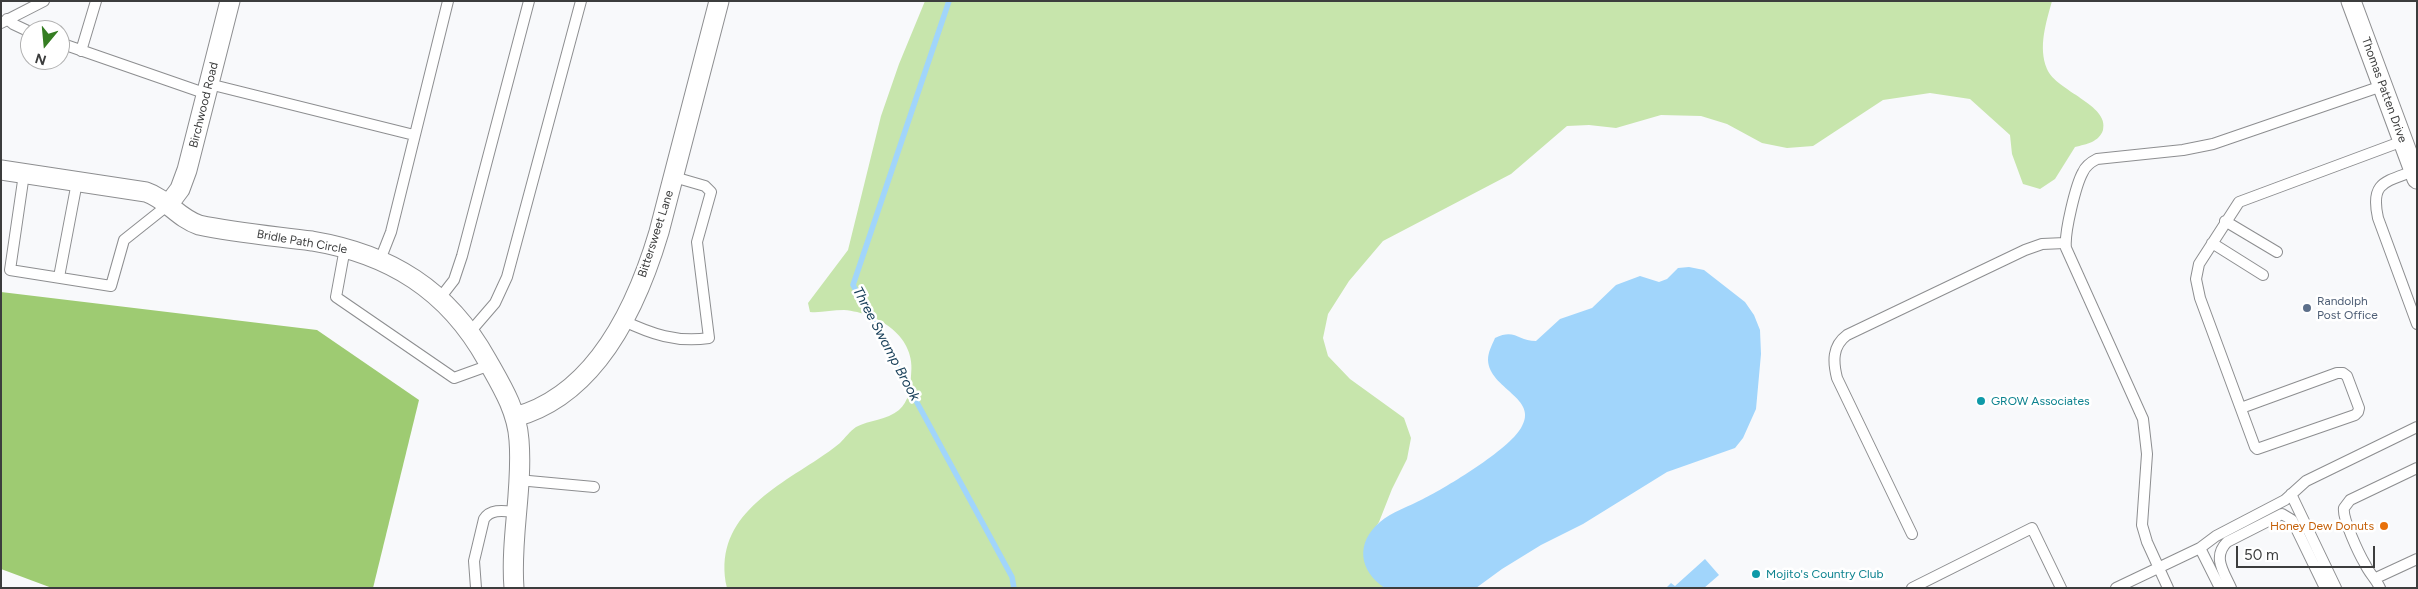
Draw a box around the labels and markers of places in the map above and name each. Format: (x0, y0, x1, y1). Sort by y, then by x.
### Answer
place label: Randolph Post Office (2317, 294, 2378, 322)
marker: Randolph Post Office (2301, 302, 2313, 314)
place label: GROW Associates (1991, 394, 2090, 408)
marker: GROW Associates (1975, 395, 1987, 407)
place label: Honey Dew Donuts (2270, 519, 2374, 533)
marker: Honey Dew Donuts (2378, 520, 2390, 532)
place label: Mojito's Country Club (1766, 567, 1883, 581)
marker: Mojito's Country Club (1750, 568, 1762, 580)

